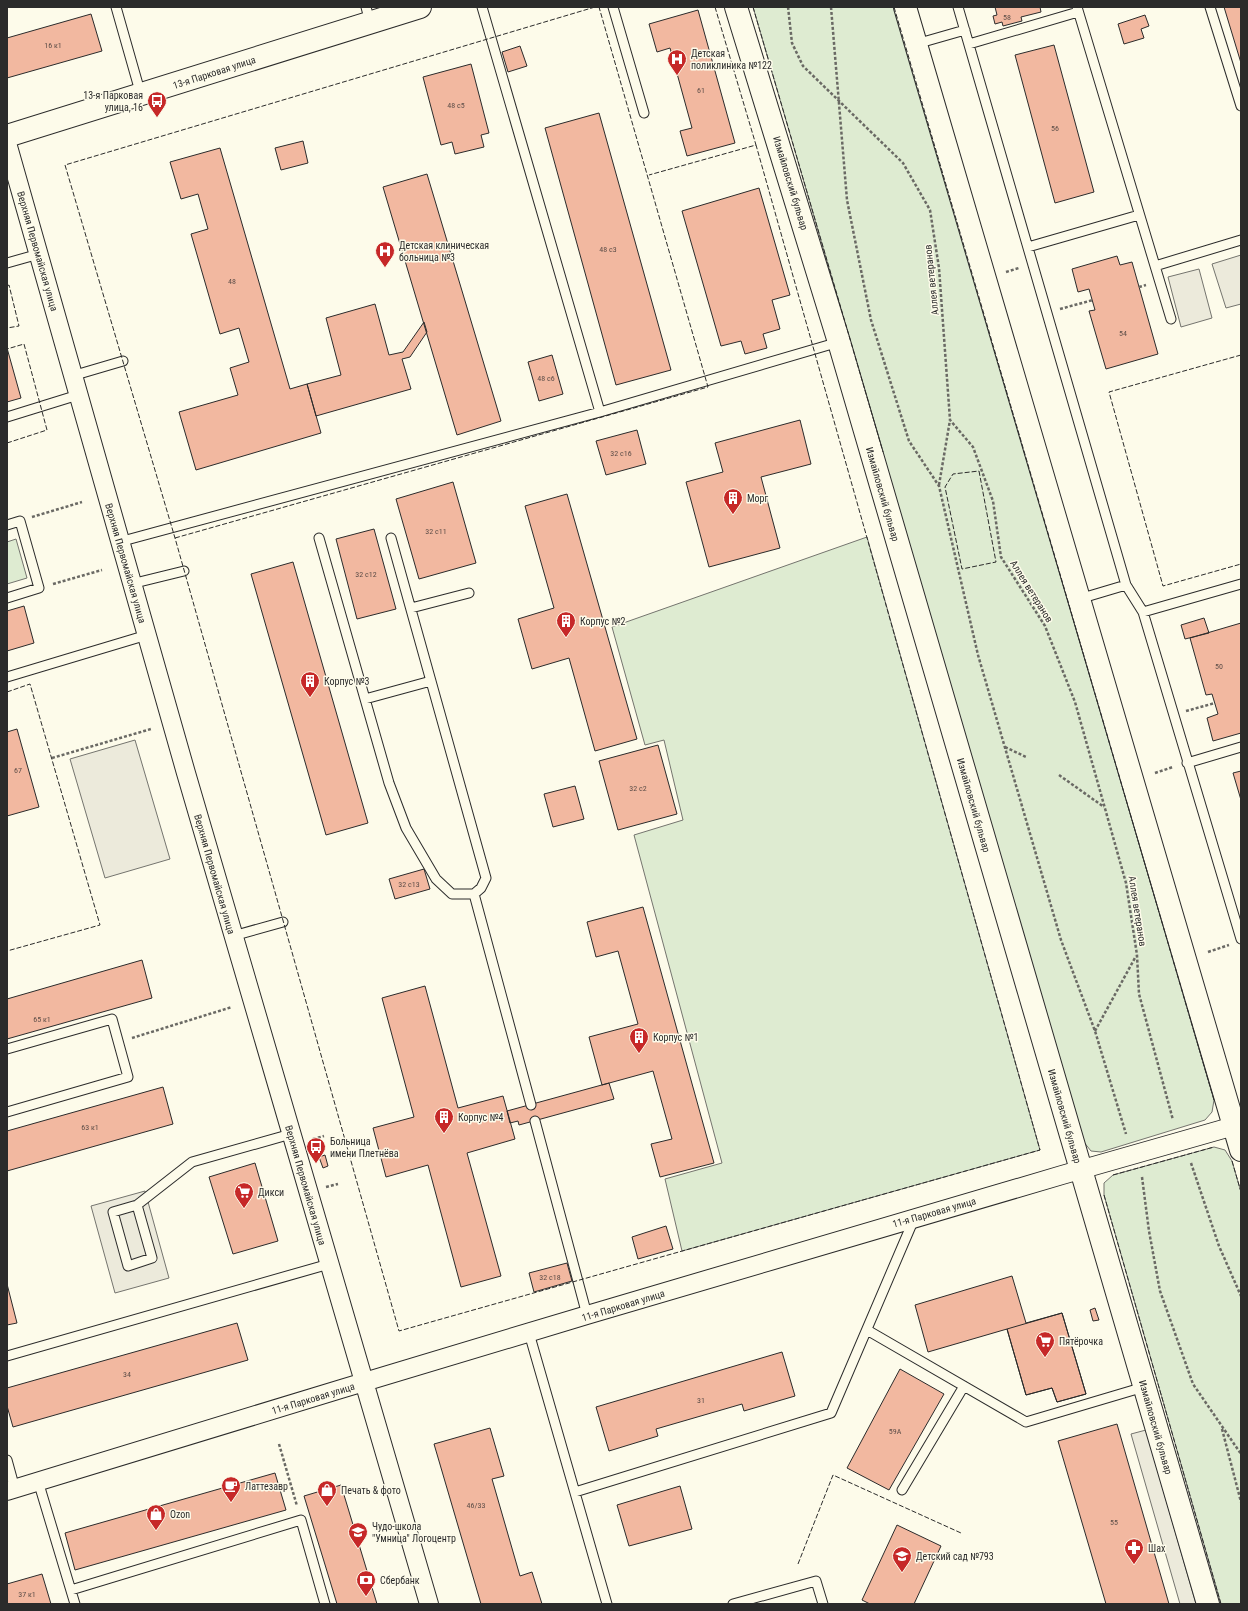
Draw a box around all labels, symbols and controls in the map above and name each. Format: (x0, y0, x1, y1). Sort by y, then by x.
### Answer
house number: 58 (1003, 13, 1011, 22)
house number: 16 к1 (44, 41, 62, 50)
hospital icon: Детская поликлиника №122 (666, 48, 688, 76)
place label: Детская поликлиника №122 (691, 48, 772, 71)
street label: 13-я Парковая улица (171, 54, 257, 91)
house number: 61 (697, 86, 705, 95)
place label: 13-я Парковая улица, 16 (83, 90, 143, 113)
bus stop icon: 13-я Парковая улица, 16 (146, 90, 168, 118)
house number: 48 с5 (447, 101, 465, 110)
house number: 56 (1051, 124, 1059, 133)
street label: Измайловский бульвар (771, 135, 810, 231)
street label: Верхняя Первомайская улица (15, 190, 60, 313)
hospital icon: Детская клиническая больница №3 (374, 240, 396, 268)
place label: Детская клиническая больница №3 (399, 240, 489, 263)
street label: Аллея ветеранов (922, 244, 941, 316)
house number: 48 с3 (599, 245, 617, 254)
house number: 48 (228, 277, 236, 286)
house number: 54 (1119, 329, 1127, 338)
house number: 48 с6 (537, 374, 555, 383)
street label: Измайловский бульвар (864, 446, 901, 543)
house number: 32 с16 (610, 449, 632, 458)
building icon: Морг (722, 487, 744, 515)
place label: Морг (747, 493, 769, 504)
street label: Верхняя Первомайская улица (103, 502, 148, 625)
house number: 32 с11 (425, 527, 447, 536)
street label: Аллея ветеранов (1008, 558, 1055, 624)
house number: 32 с12 (355, 570, 377, 579)
building icon: Корпус №2 (555, 610, 577, 638)
place label: Корпус №2 (580, 616, 625, 627)
house number: 50 (1215, 662, 1223, 671)
building icon: Корпус №3 (299, 670, 321, 698)
place label: Корпус №3 (324, 676, 369, 687)
street label: Измайловский бульвар (955, 757, 992, 854)
house number: 67 (14, 766, 22, 775)
house number: 32 с2 (629, 784, 647, 793)
street label: Верхняя Первомайская улица (192, 813, 237, 936)
street label: Аллея ветеранов (1127, 875, 1148, 947)
house number: 32 с13 (398, 880, 420, 889)
house number: 65 к1 (33, 1015, 51, 1024)
building icon: Корпус №1 (628, 1026, 650, 1054)
place label: Корпус №1 (653, 1032, 698, 1043)
street label: Измайловский бульвар (1046, 1068, 1083, 1165)
building icon: Корпус №4 (433, 1106, 455, 1134)
place label: Корпус №4 (458, 1112, 503, 1123)
house number: 63 к1 (81, 1123, 99, 1132)
street label: Верхняя Первомайская улица (283, 1124, 328, 1247)
bus stop icon: Больница имени Плетнёва (305, 1136, 327, 1164)
place label: Больница имени Плетнёва (330, 1136, 399, 1159)
supermarket icon: Дикси (233, 1181, 255, 1209)
place label: Дикси (258, 1187, 284, 1198)
street label: 11-я Парковая улица (891, 1195, 977, 1230)
house number: 32 с18 (539, 1273, 561, 1282)
street label: 11-я Парковая улица (580, 1288, 666, 1323)
supermarket icon: Пятёрочка (1034, 1330, 1056, 1358)
place label: Пятёрочка (1059, 1336, 1103, 1347)
house number: 34 (123, 1370, 131, 1379)
street label: Измайловский бульвар (1137, 1379, 1174, 1476)
street label: 11-я Парковая улица (270, 1381, 356, 1416)
house number: 31 (697, 1396, 705, 1405)
house number: 59А (889, 1427, 902, 1436)
cafe icon: Латтезавр (220, 1475, 242, 1503)
shop icon: Печать & фото (316, 1479, 338, 1507)
place label: Латтезавр (245, 1481, 288, 1492)
place label: Печать & фото (341, 1485, 401, 1496)
house number: 46/33 (467, 1501, 485, 1510)
shop icon: Ozon (145, 1503, 167, 1531)
place label: Ozon (170, 1509, 190, 1520)
house number: 55 (1110, 1518, 1118, 1527)
school or university icon: Чудо-школа "Умница" Логоцентр (347, 1521, 369, 1549)
place label: Чудо-школа "Умница" Логоцентр (372, 1521, 456, 1544)
pharmacy icon: Шах (1123, 1537, 1145, 1565)
place label: Шах (1148, 1543, 1166, 1554)
school or university icon: Детский сад №793 (891, 1545, 913, 1573)
place label: Детский сад №793 (916, 1551, 994, 1562)
bank icon: Сбербанк (355, 1569, 377, 1597)
place label: Сбербанк (380, 1575, 420, 1586)
house number: 37 к1 (18, 1590, 36, 1599)

